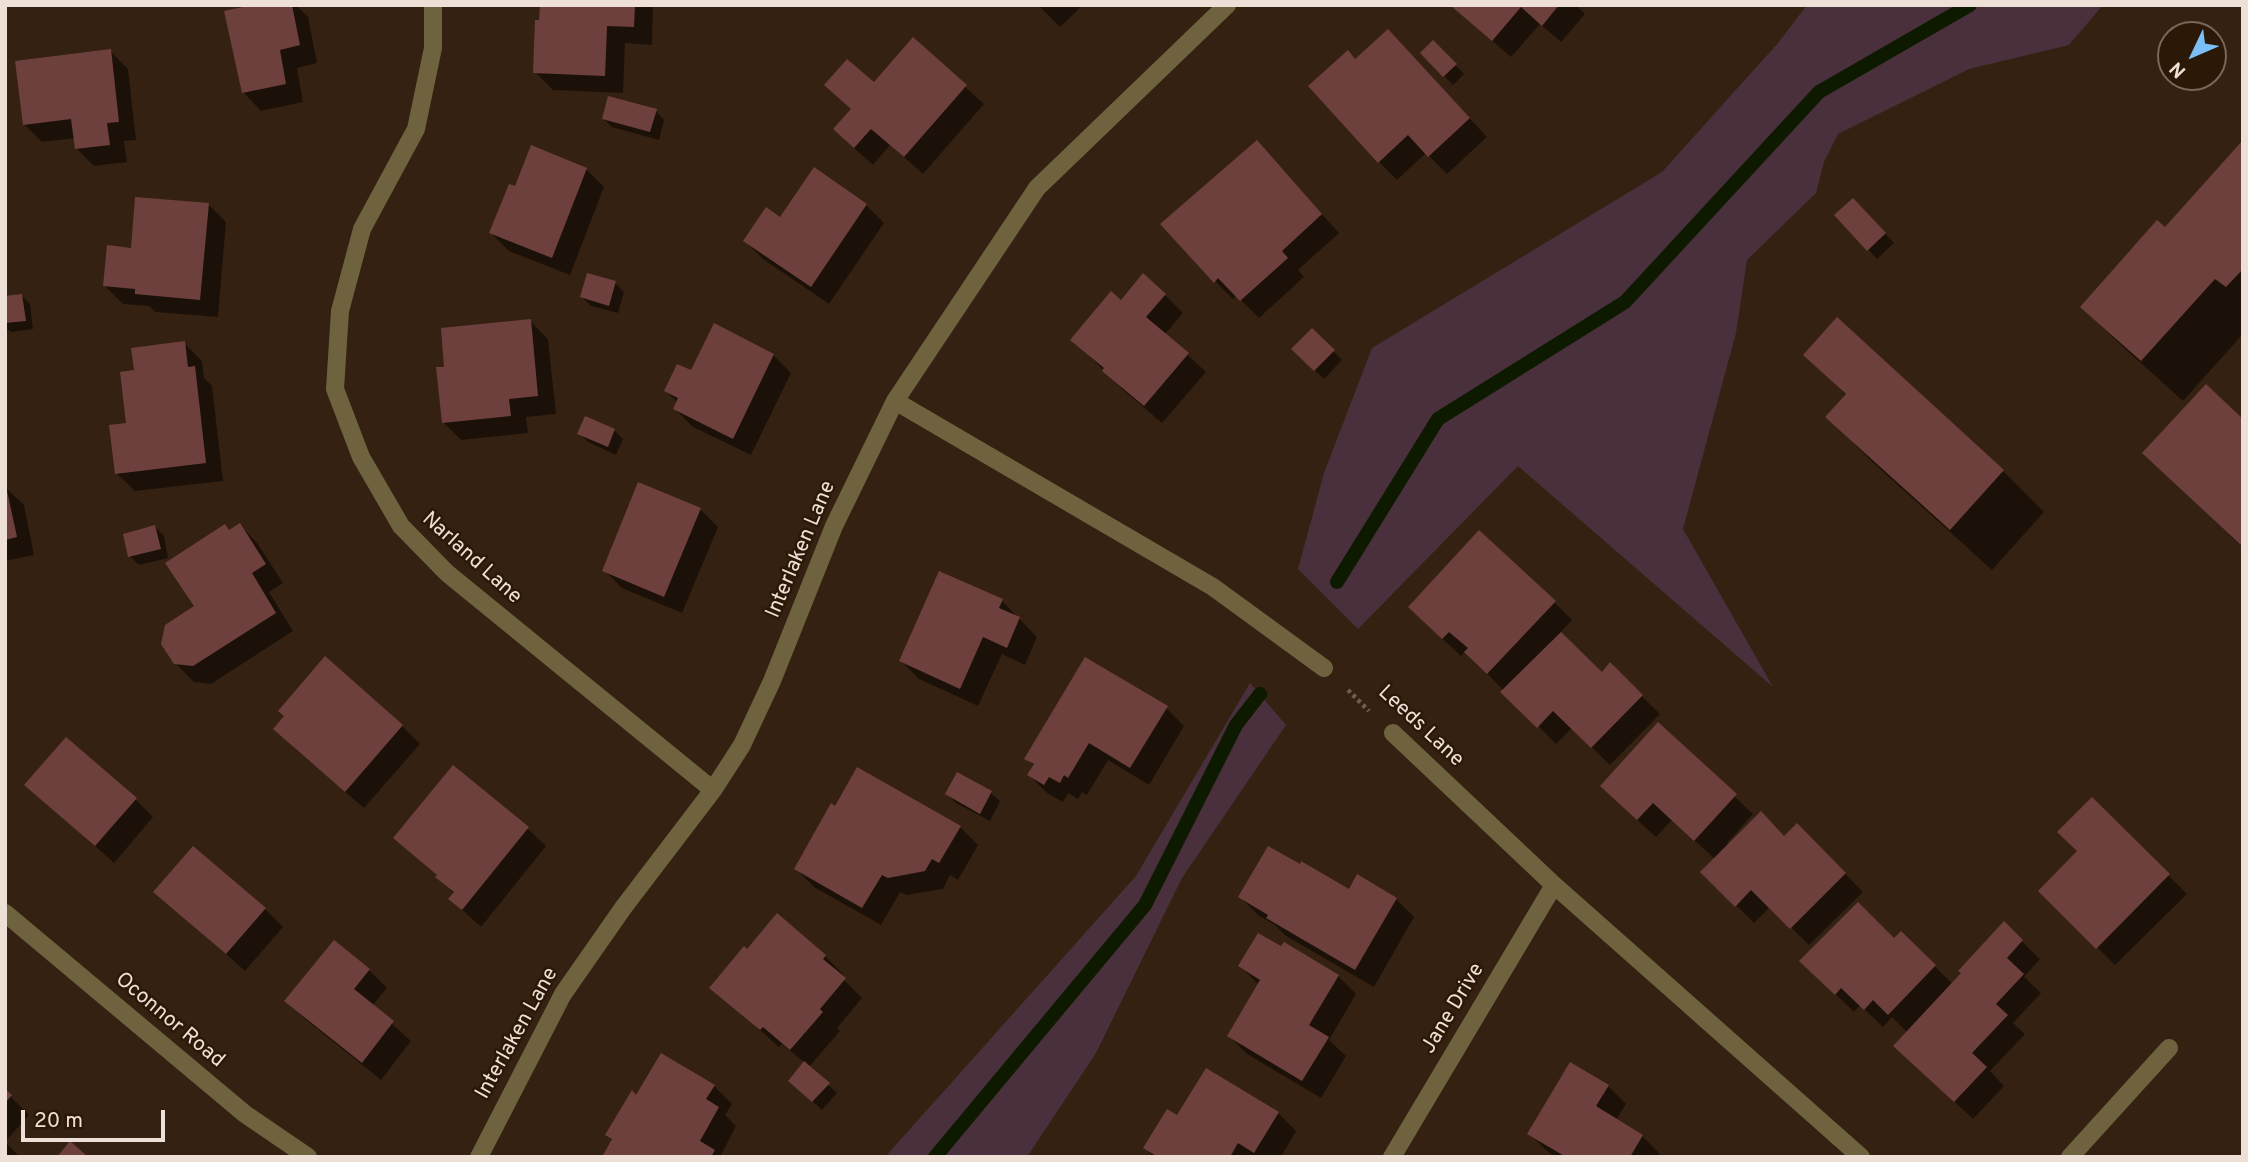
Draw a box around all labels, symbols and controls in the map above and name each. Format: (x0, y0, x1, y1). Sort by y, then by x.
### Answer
north arrow (2157, 21, 2227, 91)
text: N (2165, 56, 2192, 82)
street label: Interlaken Lane (762, 478, 842, 622)
street label: Narland Lane (416, 508, 526, 610)
street label: Leeds Lane (1372, 681, 1468, 773)
street label: Jane Drive (1417, 959, 1491, 1059)
street label: Interlaken Lane (471, 964, 565, 1104)
street label: Oconnor Road (109, 968, 229, 1074)
scale bar (24, 1096, 168, 1140)
text: 20 m (34, 1108, 83, 1135)

